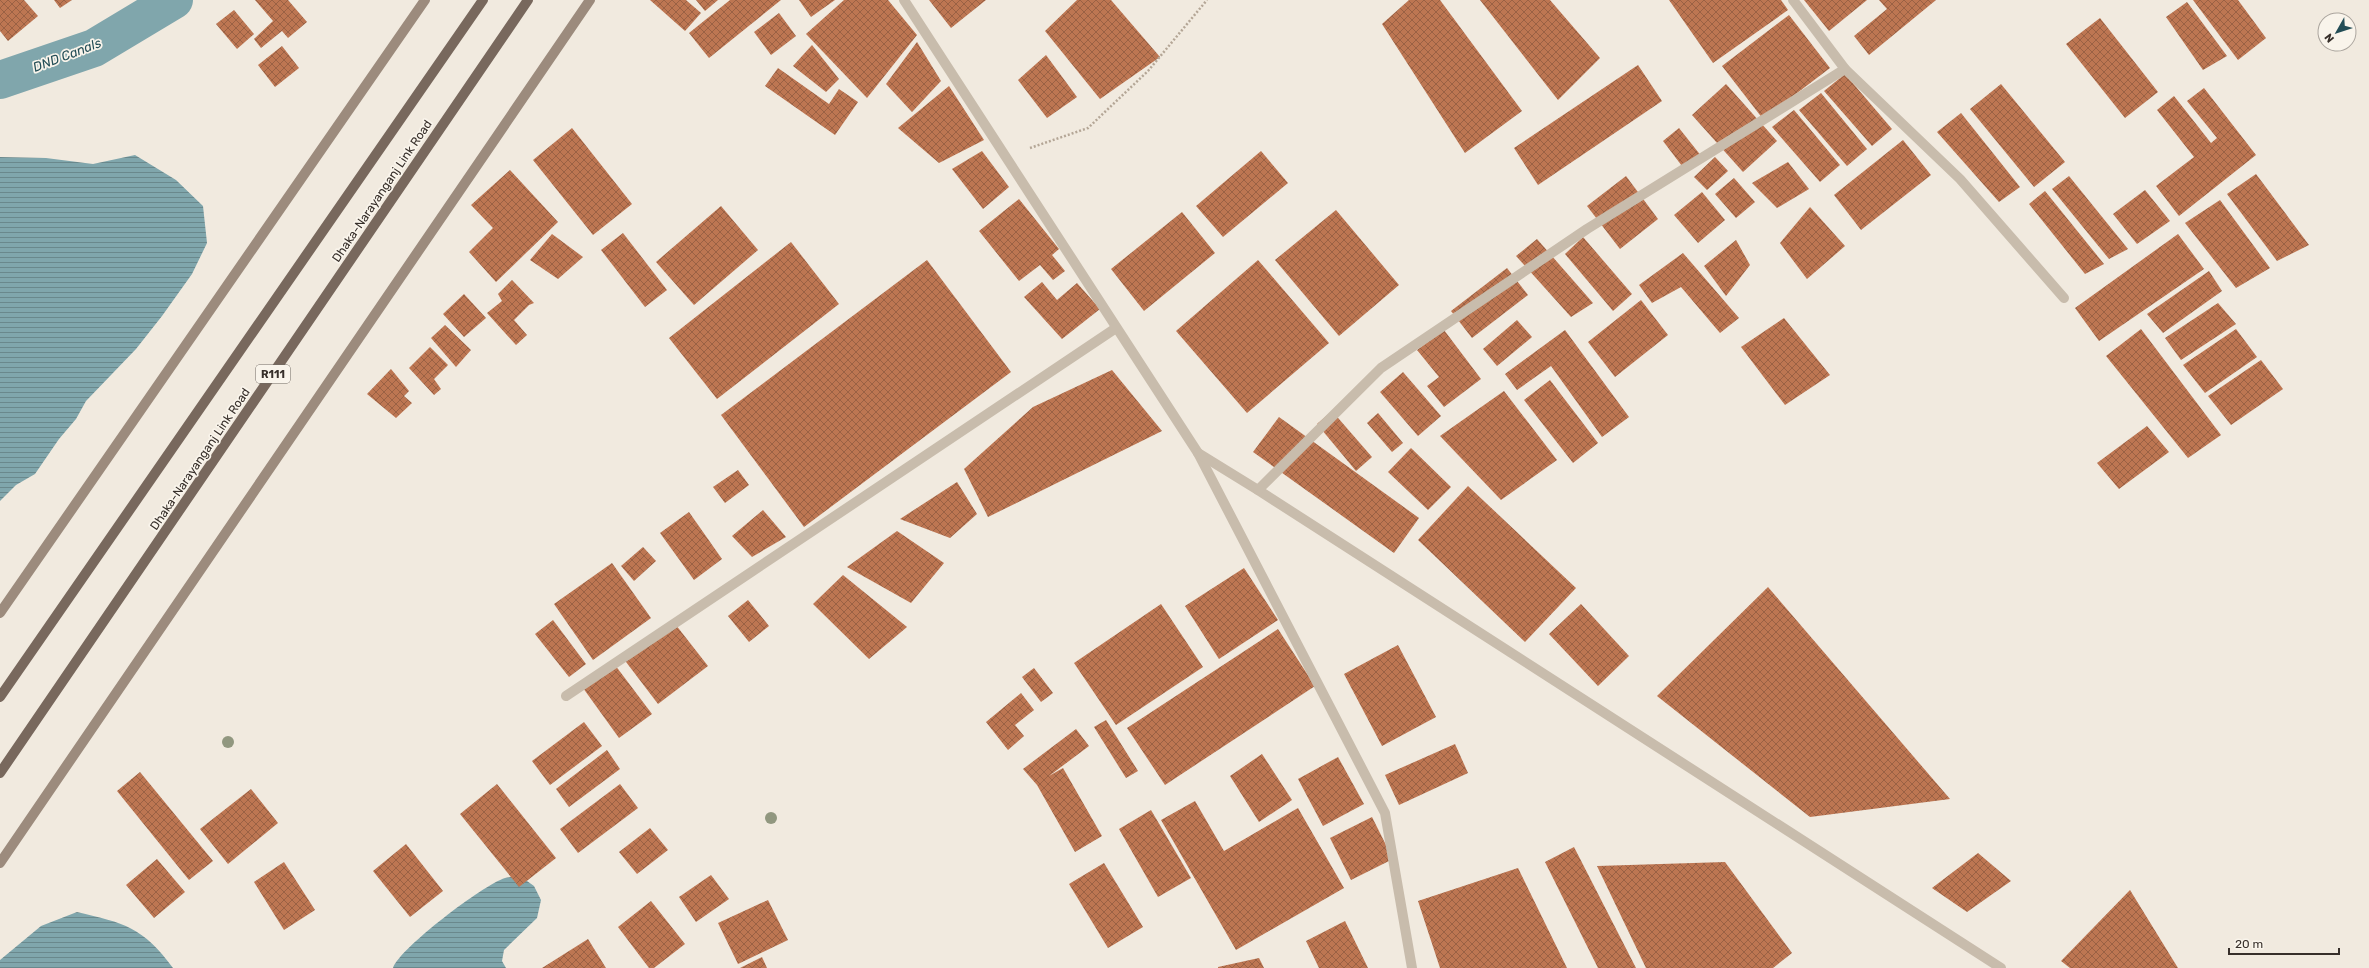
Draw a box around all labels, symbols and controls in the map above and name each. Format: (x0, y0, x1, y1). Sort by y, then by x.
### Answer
north arrow (2317, 12, 2357, 52)
text: N (2322, 31, 2337, 45)
water label: DND Canals (31, 35, 104, 75)
street label: Dhaka-Narayanganj Link Road (329, 117, 435, 265)
road number: R111 (256, 365, 290, 383)
street label: Dhaka-Narayanganj Link Road (147, 385, 253, 533)
scale bar (2229, 930, 2339, 956)
text: 20 m (2235, 937, 2263, 951)

